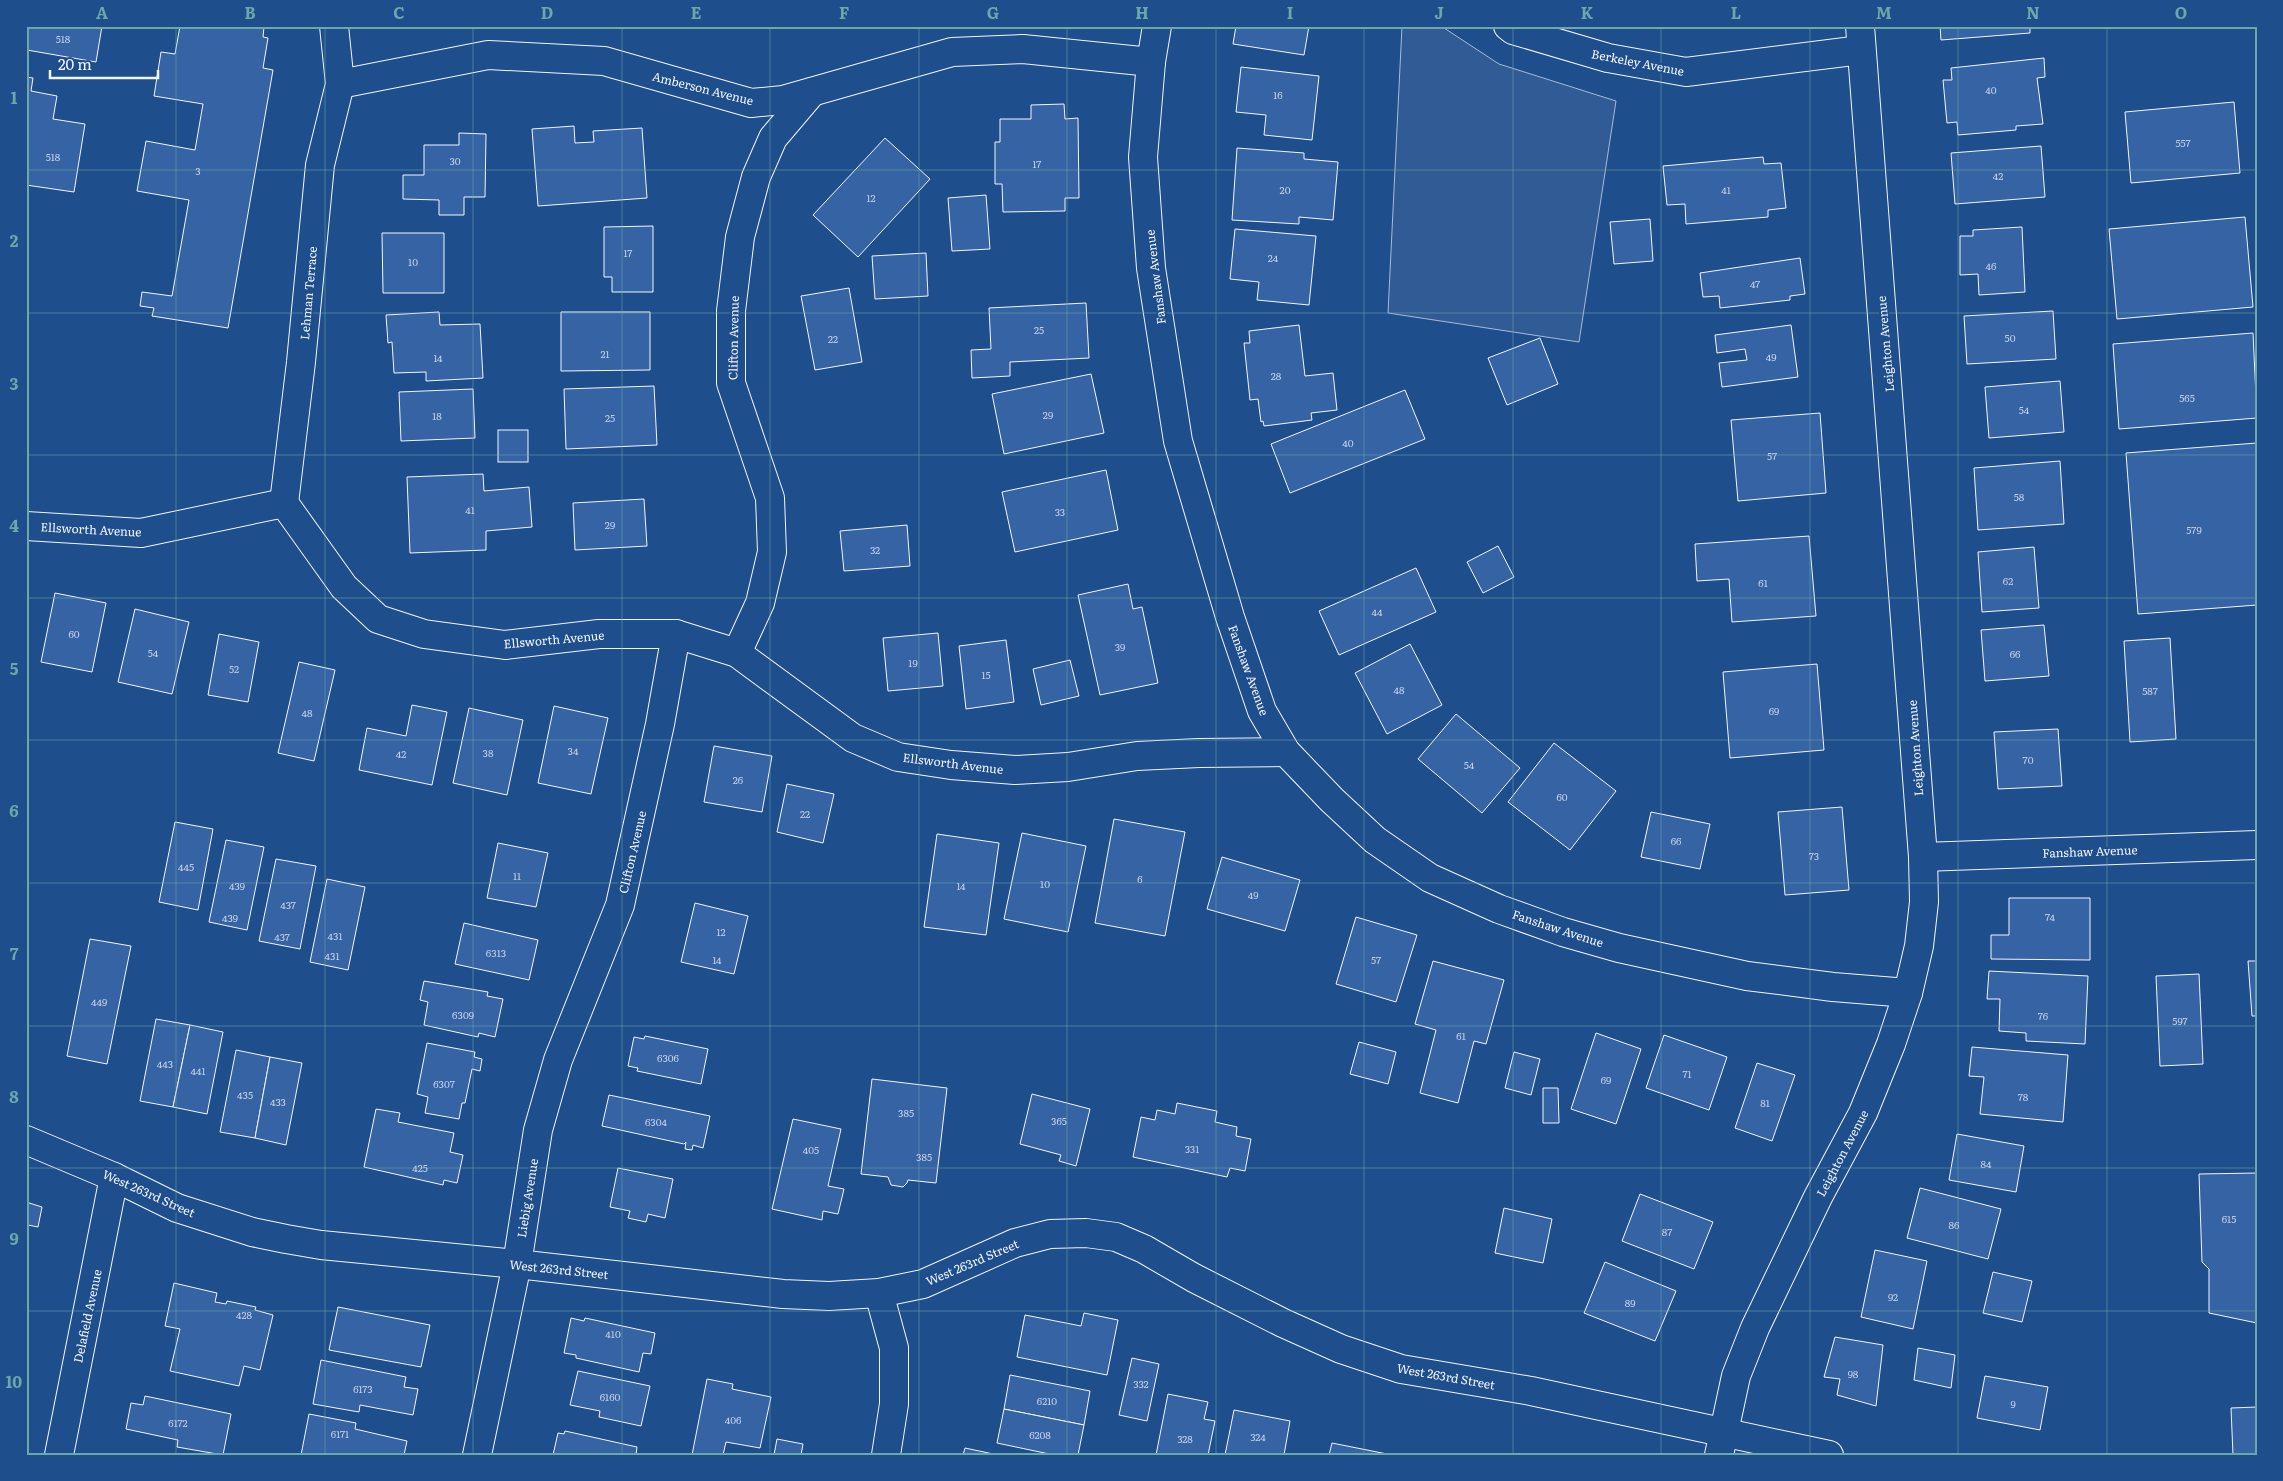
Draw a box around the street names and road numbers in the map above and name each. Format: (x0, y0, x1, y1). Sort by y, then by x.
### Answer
street label: Berkeley Avenue (1590, 44, 1686, 80)
street label: Amberson Avenue (650, 67, 756, 109)
street label: Fanshaw Avenue (1140, 229, 1170, 325)
street label: Lehman Terrace (295, 245, 321, 341)
street label: Leighton Avenue (1872, 295, 1898, 393)
street label: Clifton Avenue (723, 296, 743, 380)
street label: Ellsworth Avenue (40, 517, 142, 541)
street label: Fanshaw Avenue (1224, 622, 1274, 718)
street label: Ellsworth Avenue (503, 626, 605, 652)
street label: Leighton Avenue (1903, 699, 1927, 797)
street label: Ellsworth Avenue (902, 748, 1004, 778)
street label: Clifton Avenue (614, 809, 650, 895)
street label: Fanshaw Avenue (2042, 840, 2138, 862)
street label: Fanshaw Avenue (1510, 905, 1606, 951)
street label: Leighton Avenue (1811, 1106, 1873, 1200)
street label: Liebig Avenue (512, 1157, 542, 1239)
street label: West 263rd Street (100, 1165, 198, 1221)
street label: West 263rd Street (923, 1234, 1021, 1290)
street label: West 263rd Street (509, 1255, 609, 1283)
street label: Delafield Avenue (68, 1268, 106, 1364)
street label: West 263rd Street (1396, 1359, 1497, 1394)

